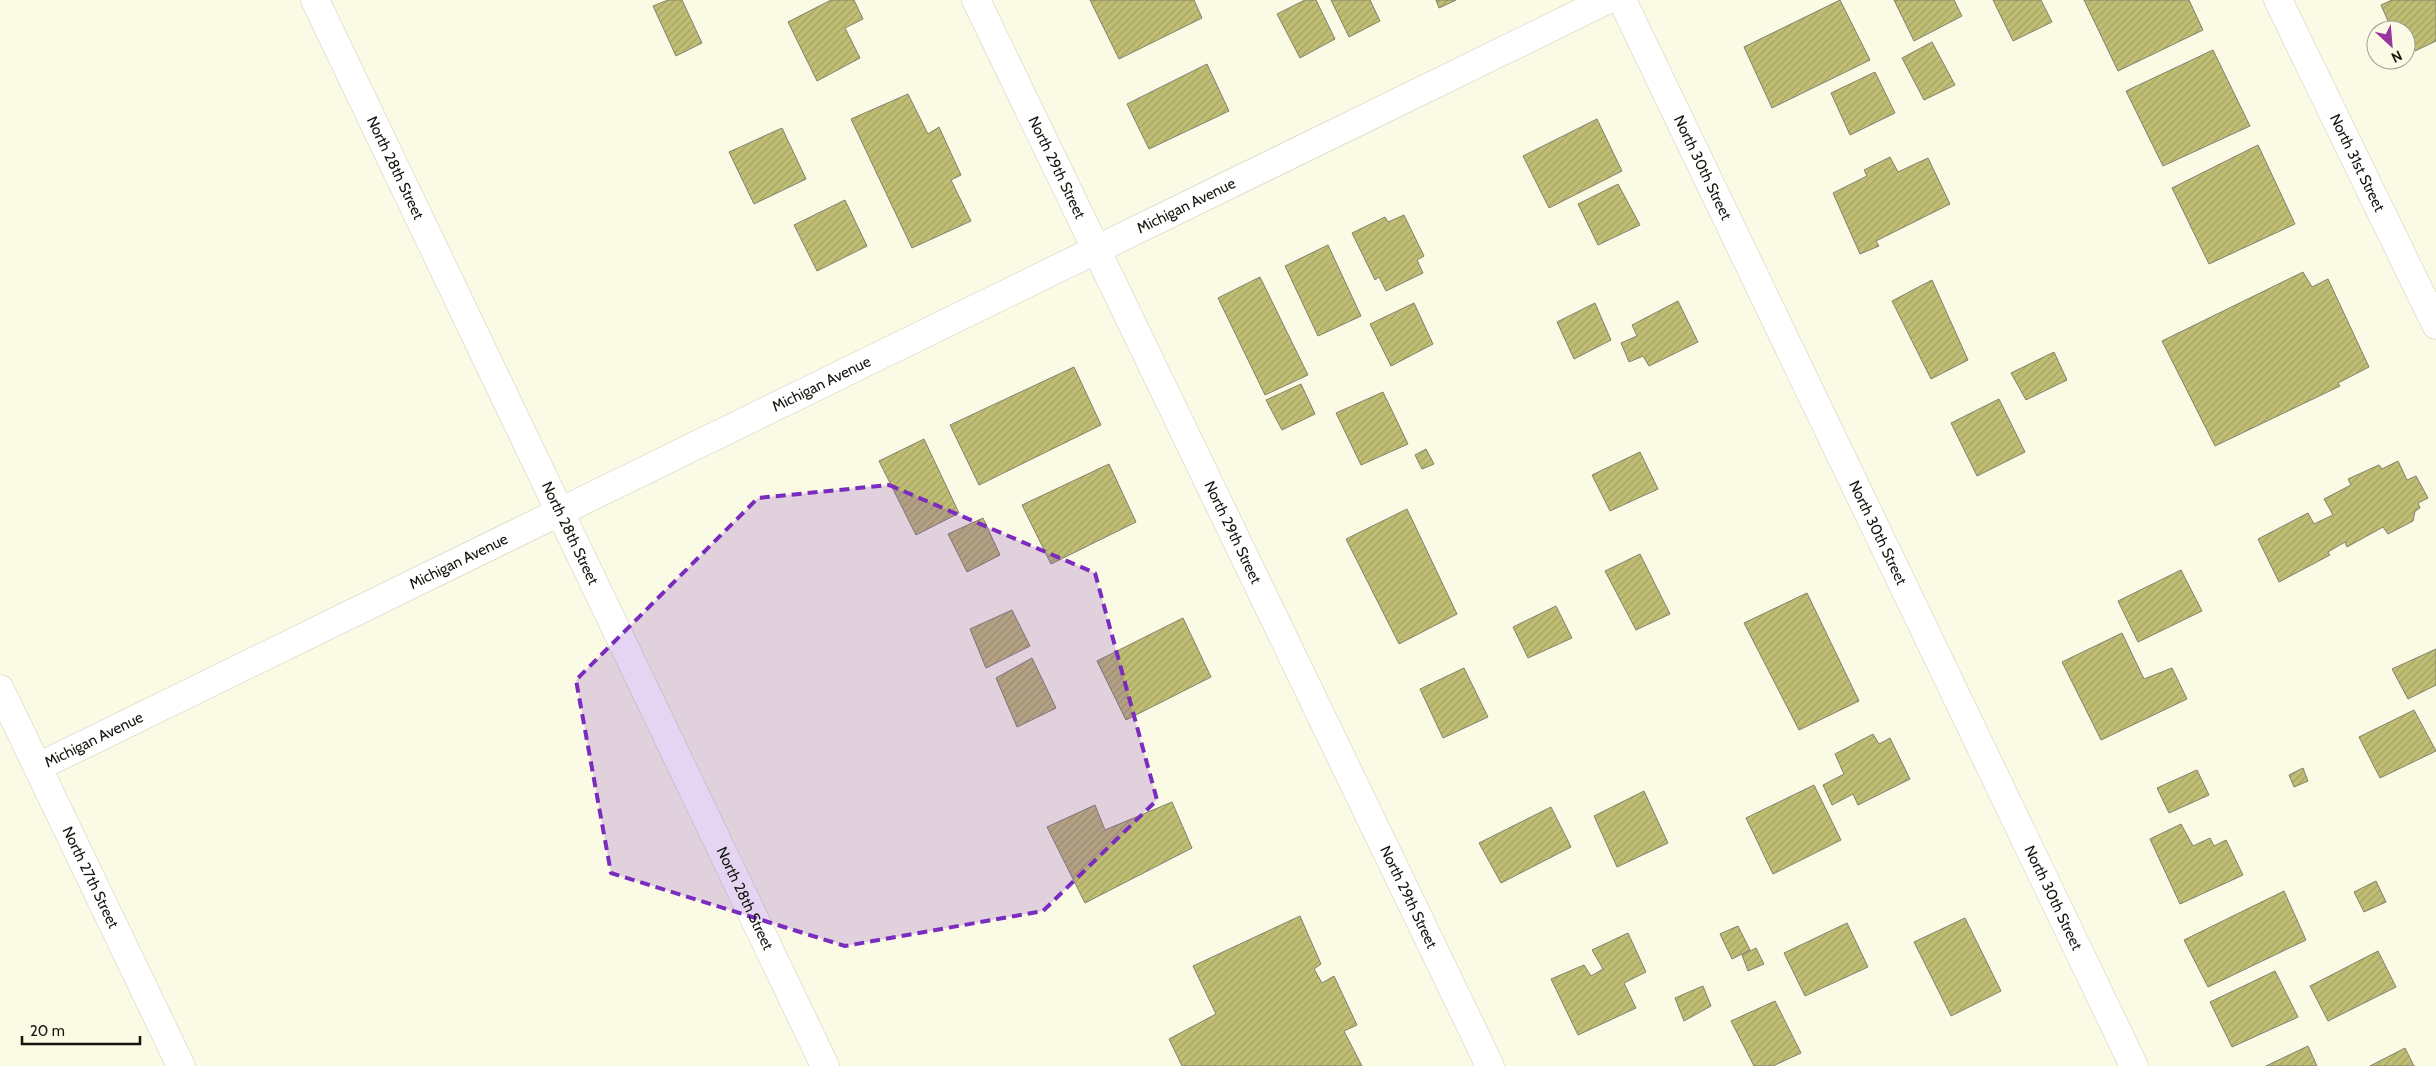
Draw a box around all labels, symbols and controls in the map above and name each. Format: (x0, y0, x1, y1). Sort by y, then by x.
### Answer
north arrow (2366, 20, 2416, 70)
text: N (2388, 46, 2405, 67)
street label: North 31st Street (2326, 111, 2388, 214)
street label: North 28th Street (363, 113, 428, 222)
street label: North 29th Street (1024, 113, 1089, 222)
street label: North 30th Street (1670, 113, 1735, 223)
street label: Michigan Avenue (1134, 174, 1239, 237)
street label: Michigan Avenue (769, 352, 874, 416)
street label: North 29th Street (1200, 478, 1265, 586)
street label: North 30th Street (1845, 478, 1911, 588)
street label: North 28th Street (538, 479, 602, 588)
street label: Michigan Avenue (406, 530, 511, 593)
street label: Michigan Avenue (41, 708, 146, 771)
street label: North 27th Street (58, 824, 122, 931)
street label: North 29th Street (1376, 843, 1441, 951)
street label: North 30th Street (2020, 843, 2086, 953)
street label: North 28th Street (713, 844, 777, 953)
scale bar (22, 1014, 140, 1046)
text: 20 m (30, 1022, 65, 1040)

